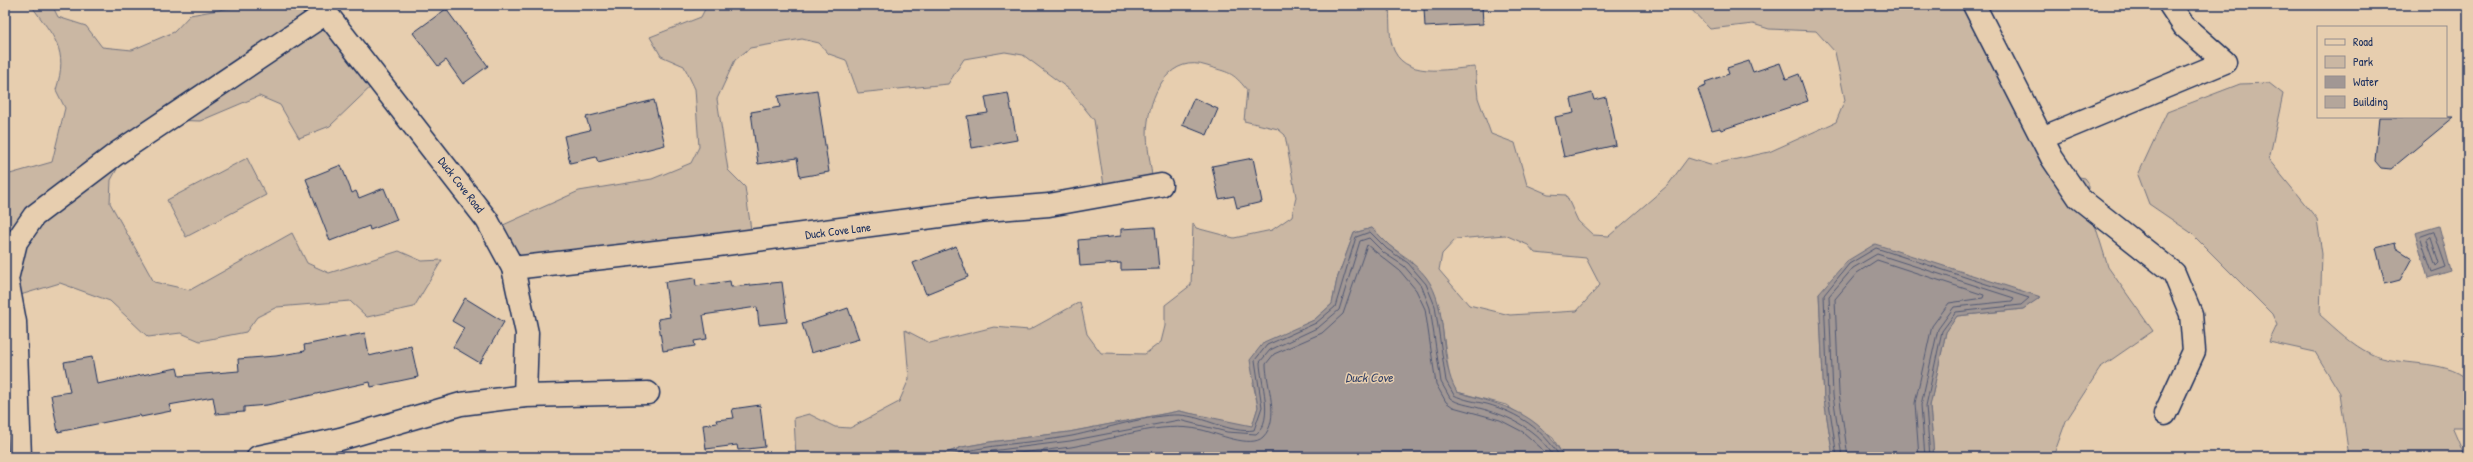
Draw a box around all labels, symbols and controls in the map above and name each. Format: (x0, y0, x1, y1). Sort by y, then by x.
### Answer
legend (2317, 26, 2447, 118)
text: Road (2353, 33, 2373, 50)
text: Park (2353, 53, 2373, 70)
text: Water (2353, 73, 2379, 90)
text: Building (2353, 93, 2388, 110)
street label: Duck Cove Road (434, 153, 489, 216)
street label: Duck Cove Lane (804, 218, 872, 243)
water label: Duck Cove (1345, 368, 1394, 386)

